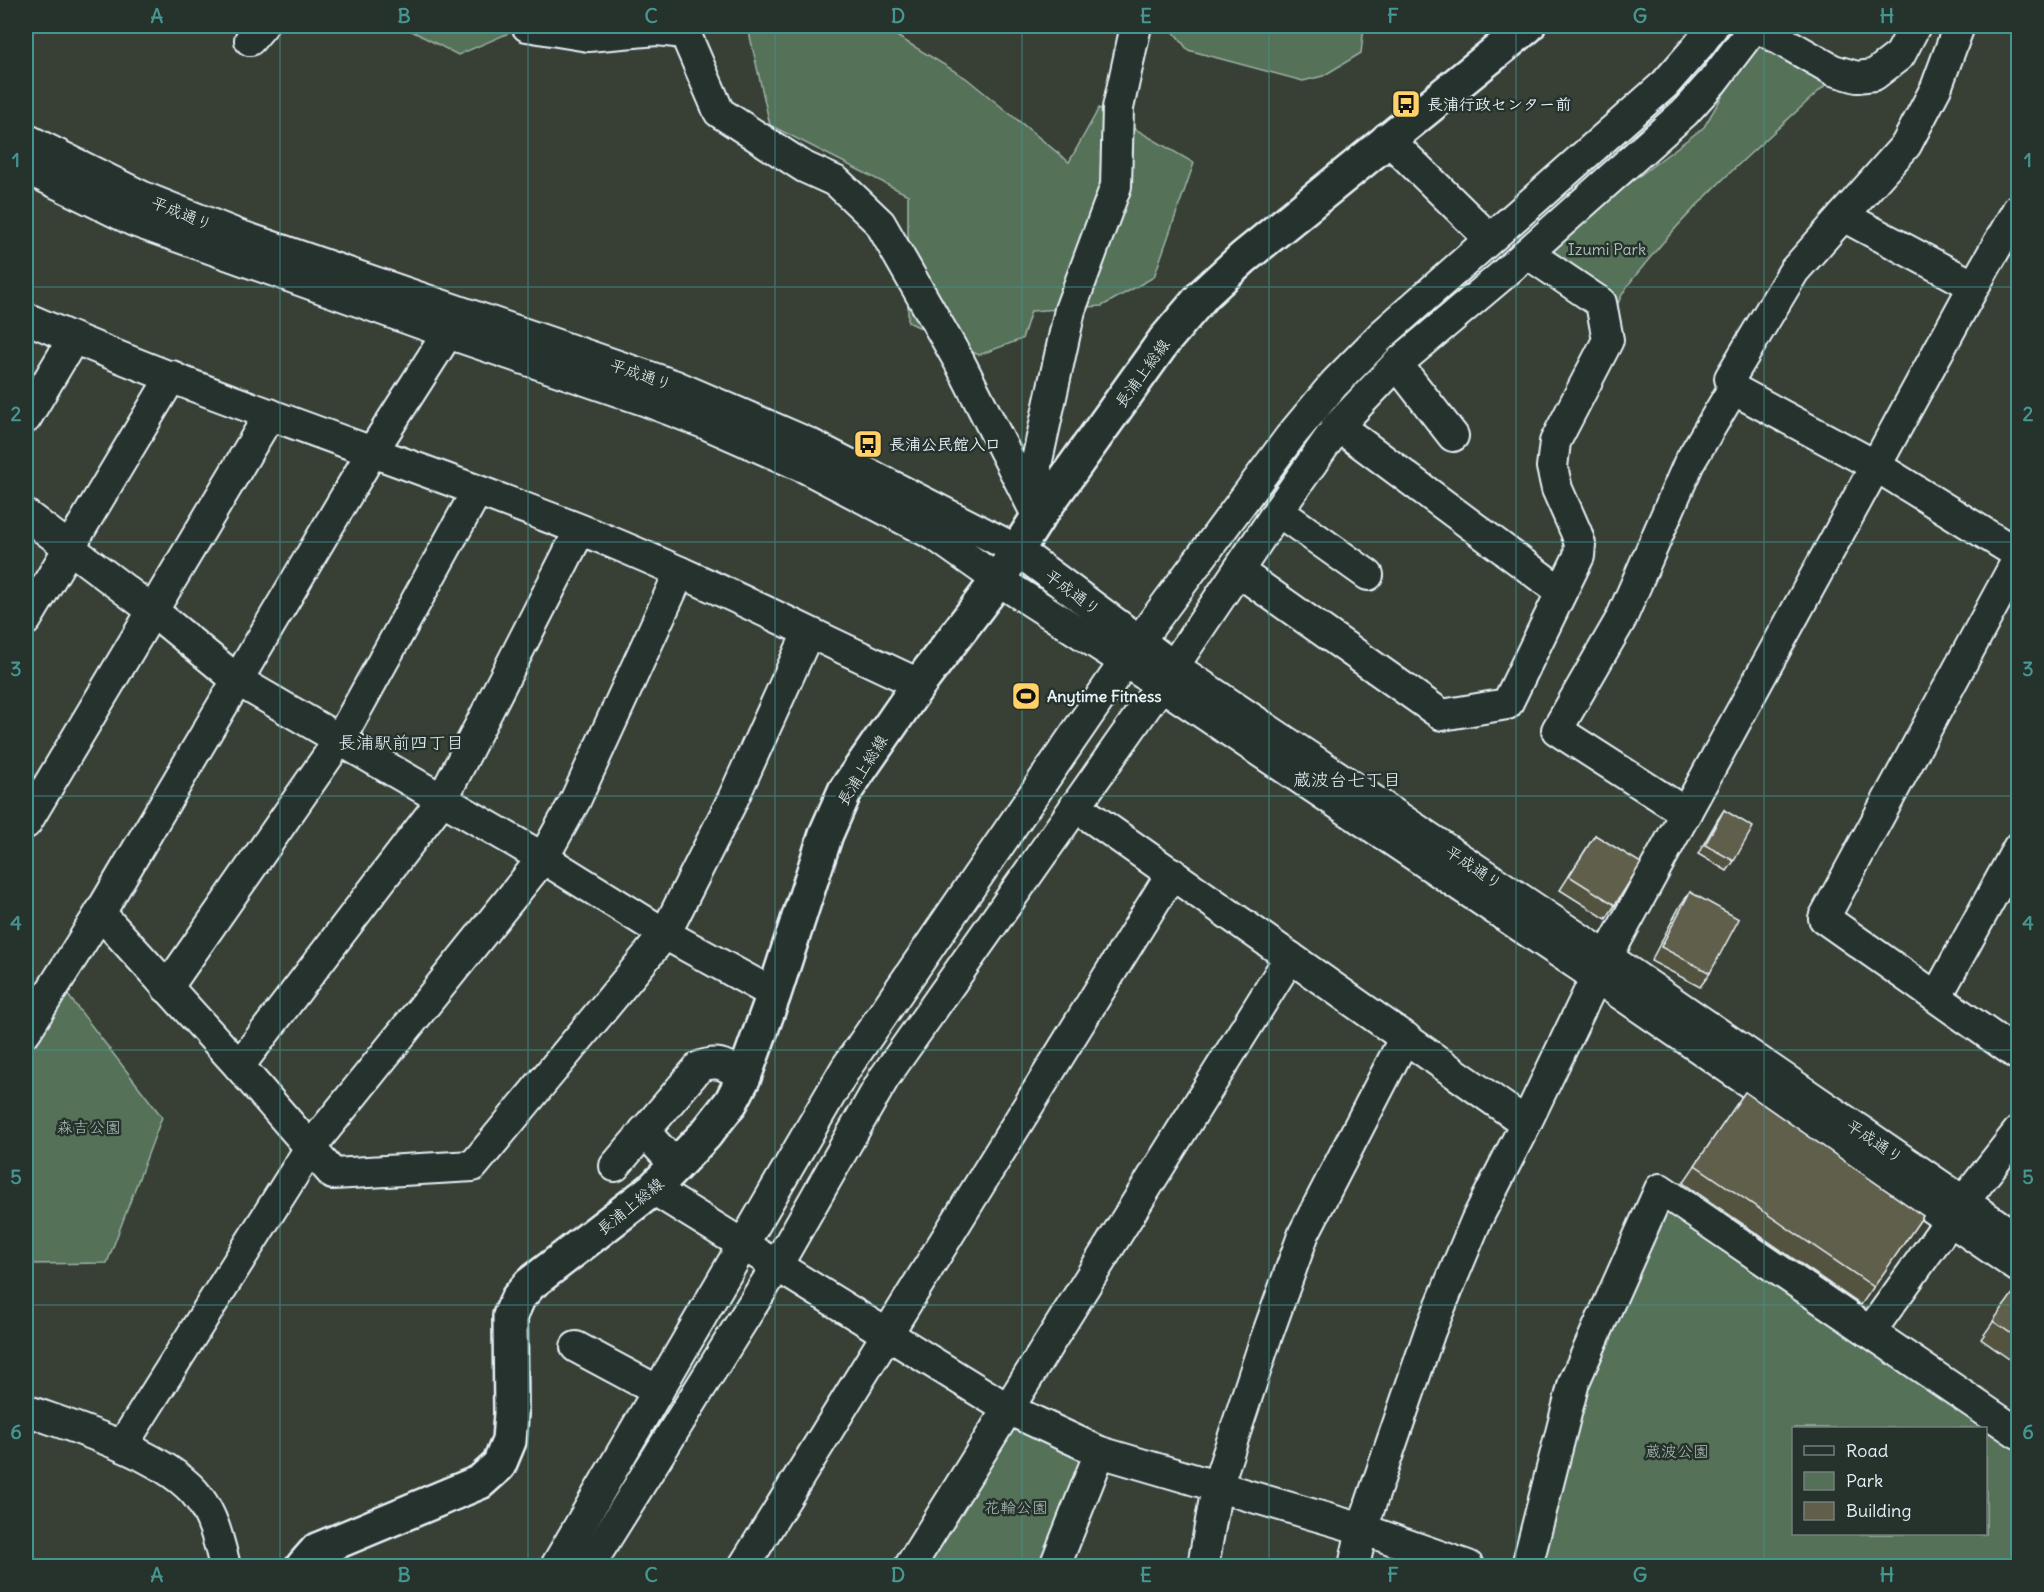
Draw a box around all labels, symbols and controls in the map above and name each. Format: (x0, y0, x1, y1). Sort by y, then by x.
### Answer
text: A (151, 3, 164, 28)
text: B (397, 3, 411, 28)
text: C (644, 3, 658, 28)
text: D (891, 3, 905, 28)
text: E (1140, 3, 1152, 28)
text: F (1387, 3, 1399, 28)
text: G (1633, 3, 1647, 28)
text: H (1880, 3, 1894, 28)
bus stop icon: 長浦行政センター前 (1390, 88, 1422, 120)
place label: 長浦行政センター前 (1427, 94, 1571, 114)
text: 1 (12, 147, 20, 172)
text: 1 (2024, 147, 2032, 172)
street label: 平成通り (149, 192, 215, 234)
park label: Izumi Park (1568, 239, 1646, 259)
street label: 長浦上総線 (1110, 335, 1174, 411)
street label: 平成通り (607, 354, 675, 394)
text: 2 (11, 401, 22, 426)
text: 2 (2023, 401, 2034, 426)
bus stop icon: 長浦公民館入口 (852, 428, 884, 460)
place label: 長浦公民館入口 (889, 434, 1001, 454)
street label: 平成通り (1041, 565, 1105, 619)
text: 3 (10, 656, 22, 681)
text: 3 (2022, 656, 2034, 681)
sports icon: Anytime Fitness (1010, 680, 1042, 712)
place label: Anytime Fitness (1047, 686, 1161, 707)
district label: 長浦駅前四丁目 (338, 731, 464, 754)
street label: 長浦上総線 (832, 731, 892, 809)
district label: 蔵波台七丁目 (1293, 768, 1401, 791)
street label: 平成通り (1442, 841, 1506, 893)
text: 4 (10, 910, 22, 935)
text: 4 (2022, 910, 2034, 935)
street label: 平成通り (1843, 1115, 1907, 1167)
park label: 森吉公園 (57, 1117, 121, 1137)
text: 5 (10, 1164, 22, 1189)
text: 5 (2022, 1164, 2034, 1189)
street label: 長浦上総線 (593, 1173, 667, 1239)
text: 6 (10, 1419, 22, 1444)
text: 6 (2022, 1419, 2034, 1444)
legend (1792, 1427, 1987, 1535)
text: Road (1846, 1439, 1889, 1462)
park label: 蔵波公園 (1645, 1441, 1709, 1461)
text: Park (1846, 1469, 1883, 1492)
park label: 花輪公園 (984, 1497, 1048, 1517)
text: Building (1846, 1499, 1911, 1522)
text: A (151, 1562, 164, 1587)
text: B (397, 1562, 411, 1587)
text: C (644, 1562, 658, 1587)
text: D (891, 1562, 905, 1587)
text: E (1140, 1562, 1152, 1587)
text: F (1387, 1562, 1399, 1587)
text: G (1633, 1562, 1647, 1587)
text: H (1880, 1562, 1894, 1587)

